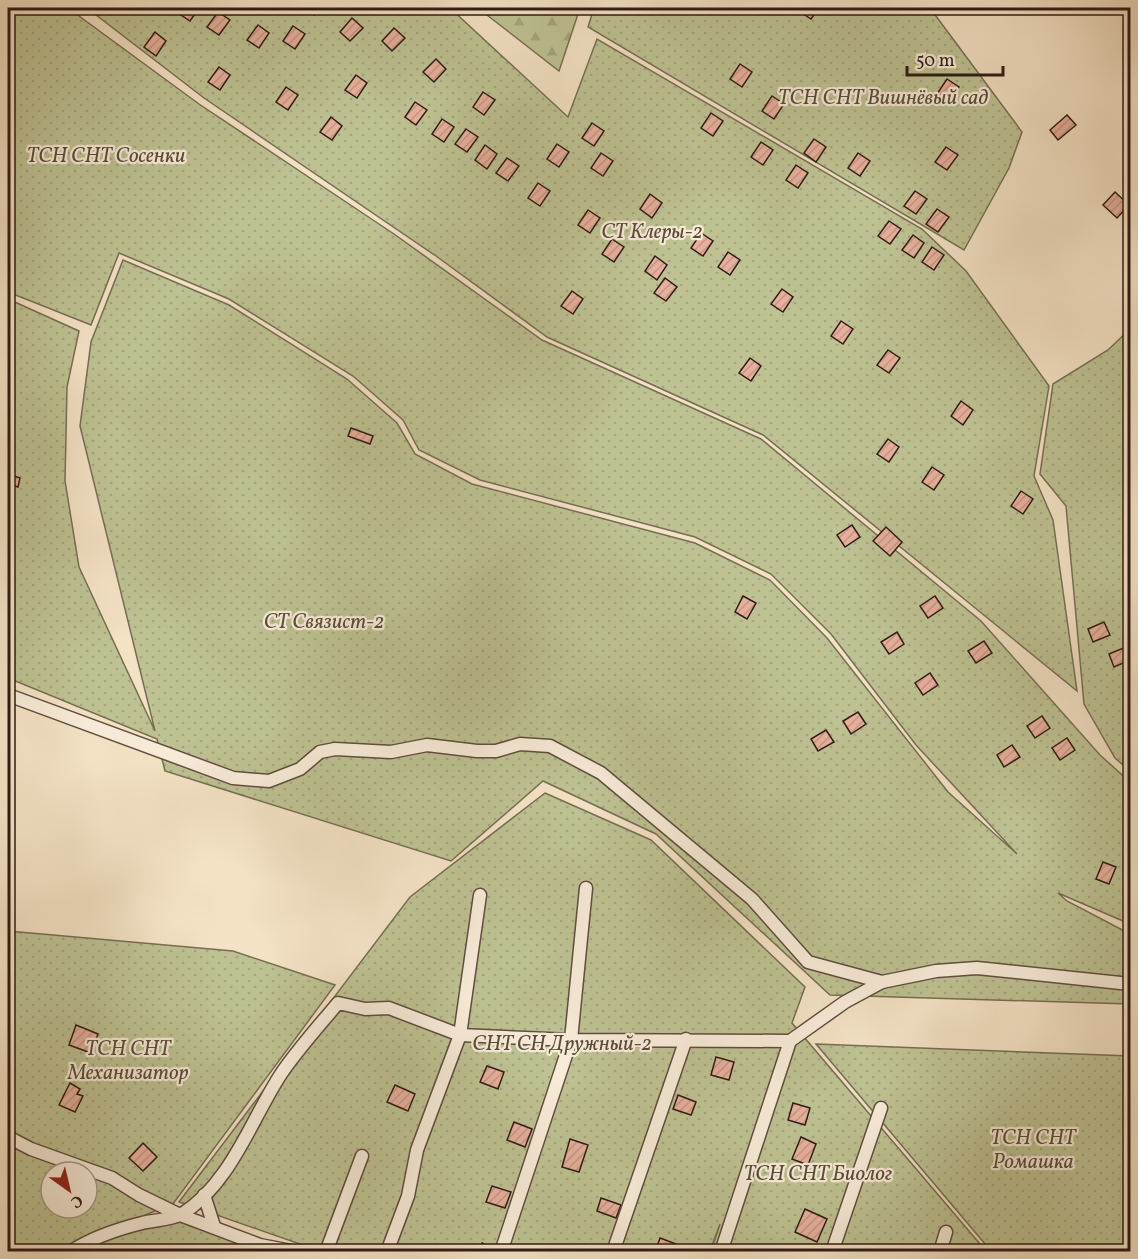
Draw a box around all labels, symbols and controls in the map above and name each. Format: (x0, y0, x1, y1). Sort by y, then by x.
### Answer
scale bar (907, 39, 1003, 77)
text: 50 m (916, 49, 955, 74)
park label: ТСН СНТ Вишнёвый сад (778, 84, 989, 113)
park label: ТСН СНТ Сосенки (27, 142, 185, 171)
park label: СТ Клеры-2 (601, 218, 703, 247)
park label: СТ Связист-2 (264, 608, 384, 637)
park label: СНТ СН Дружный-2 (472, 1030, 652, 1059)
park label: ТСН СНТ Механизатор (67, 1035, 189, 1088)
park label: ТСН СНТ Ромашка (990, 1124, 1077, 1177)
north arrow (39, 1160, 99, 1220)
park label: ТСН СНТ Биолог (744, 1160, 893, 1189)
text: С (66, 1189, 87, 1213)

